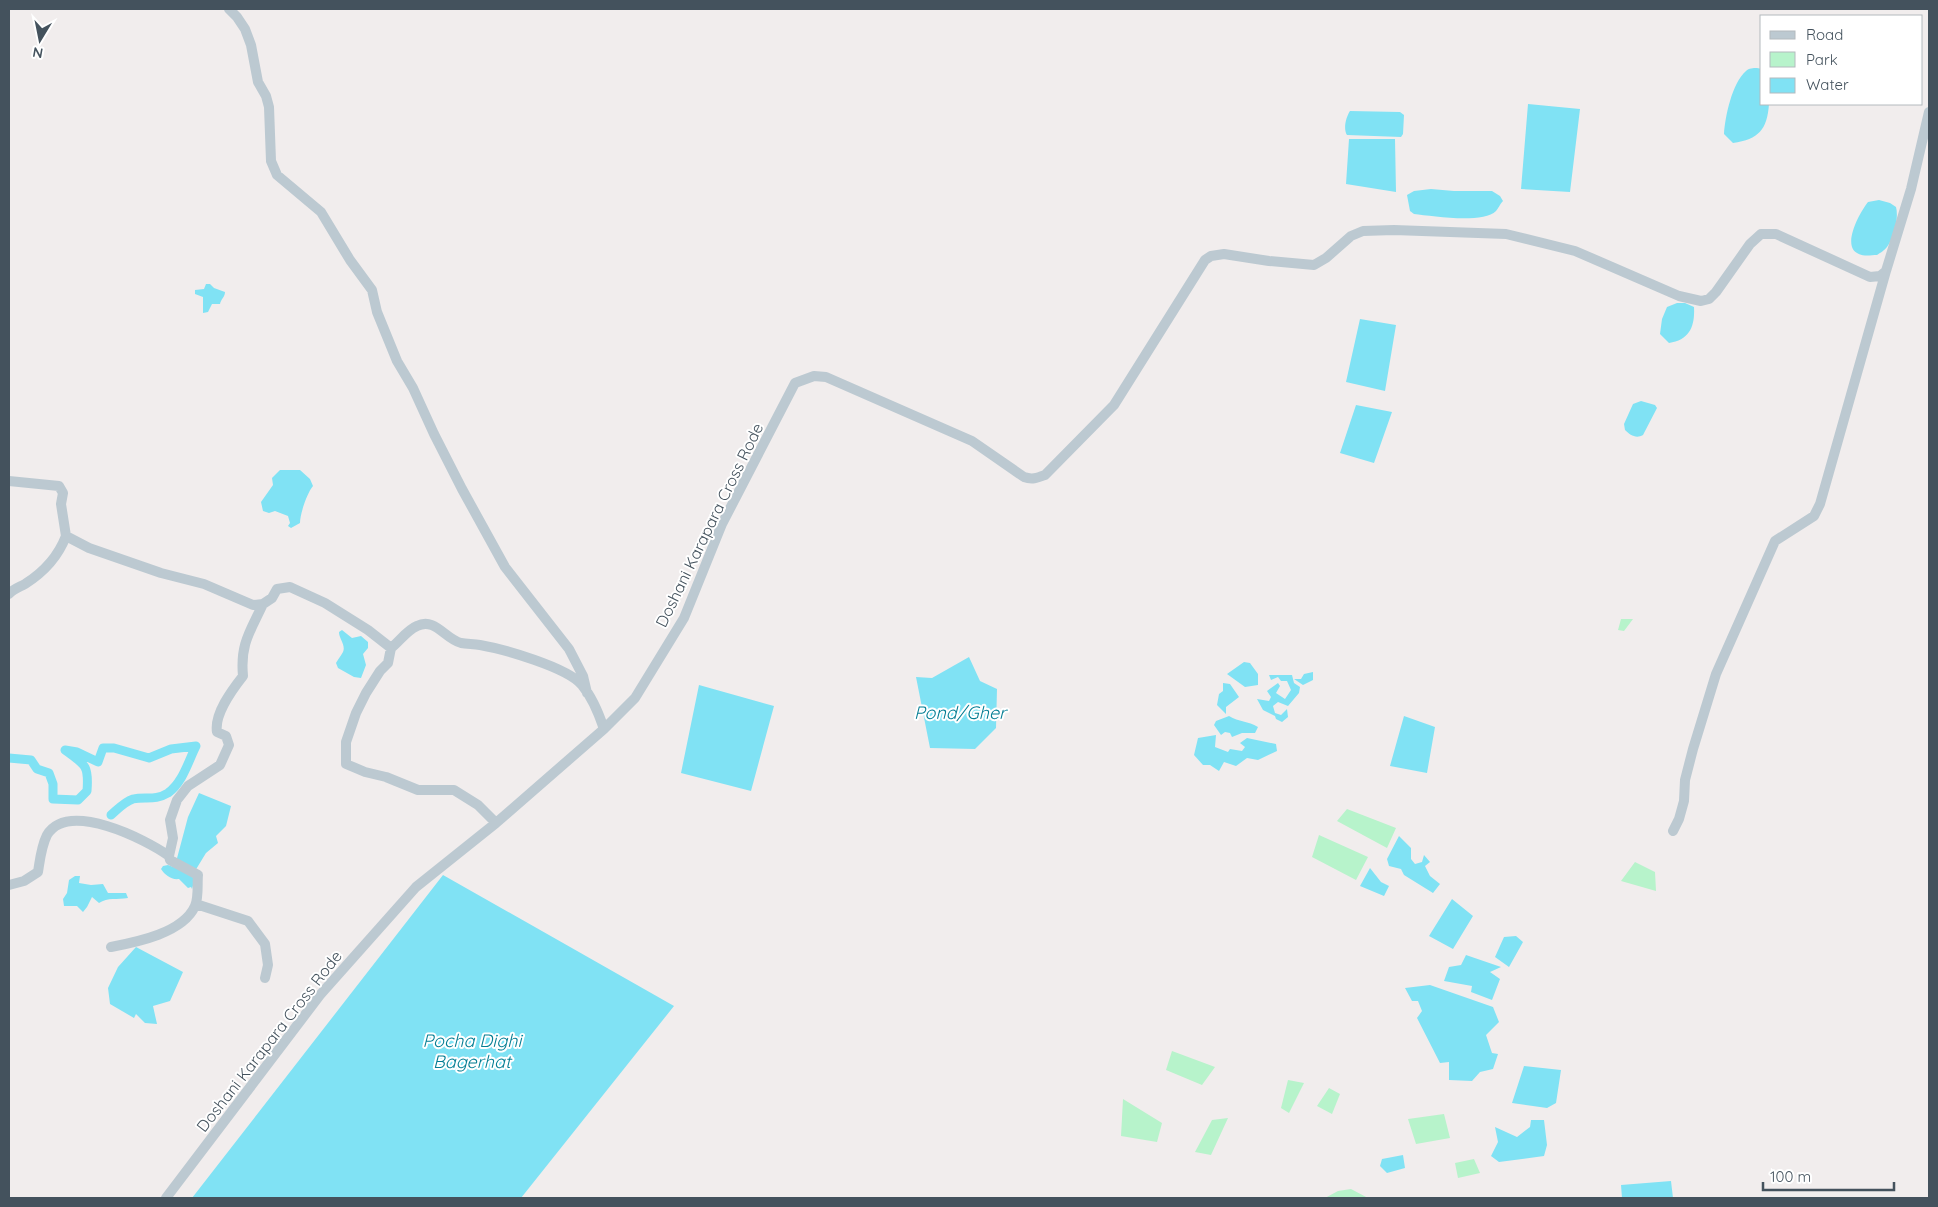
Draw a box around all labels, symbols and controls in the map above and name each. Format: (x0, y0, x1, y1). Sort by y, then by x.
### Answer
north arrow (15, 15, 65, 65)
legend (1760, 15, 1923, 105)
text: Road (1806, 25, 1843, 44)
text: N (31, 43, 44, 63)
text: Park (1806, 50, 1838, 69)
text: Water (1806, 75, 1849, 94)
street label: Doshani Karapara Cross Rode (651, 420, 767, 630)
water label: Pond/Gher (914, 701, 1008, 724)
street label: Doshani Karapara Cross Rode (192, 946, 346, 1136)
water label: Pocha Dighi Bagerhat (423, 1029, 524, 1073)
scale bar (1763, 1160, 1894, 1192)
text: 100 m (1770, 1167, 1811, 1186)

